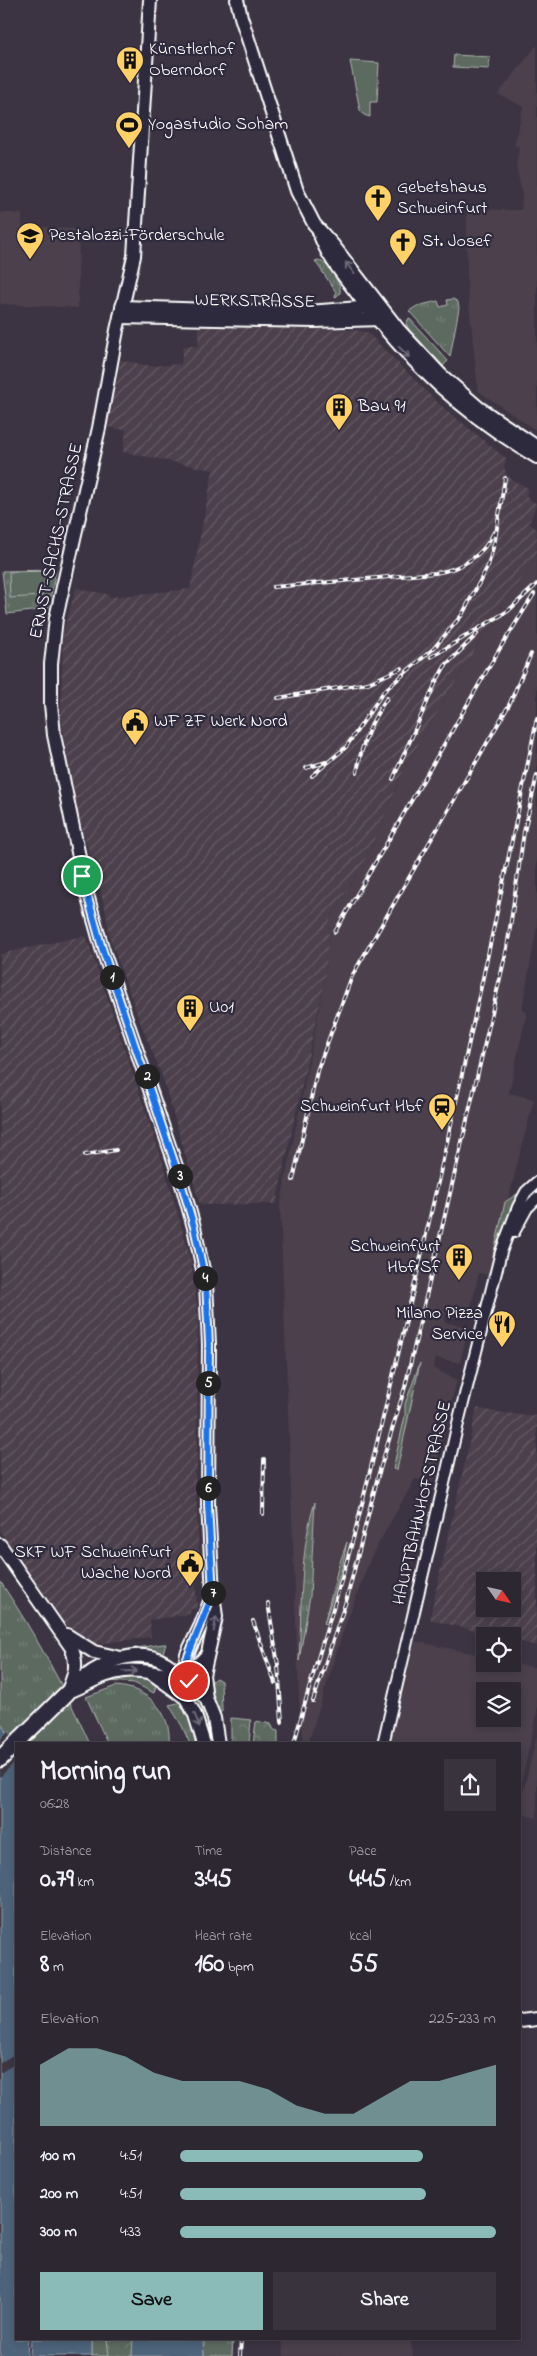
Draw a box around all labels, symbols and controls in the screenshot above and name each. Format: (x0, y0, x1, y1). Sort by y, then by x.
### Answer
place label: Künstlerhof Oberndorf (149, 37, 236, 84)
building icon: Künstlerhof Oberndorf (115, 45, 145, 84)
sports icon: Yogastudio Soham (114, 110, 144, 149)
place label: Yogastudio Soham (148, 112, 288, 139)
place label: Gebetshaus Schweinfurt (397, 175, 487, 222)
church icon: Gebetshaus Schweinfurt (363, 183, 393, 222)
school or university icon: Pestalozzi-Förderschule (15, 221, 45, 260)
place label: Pestalozzi-Förderschule (49, 223, 226, 249)
church icon: St. Josef (388, 227, 418, 266)
place label: St. Josef (422, 229, 492, 255)
one-way arrow (345, 262, 356, 275)
street label: WERKSTRASSE (195, 288, 316, 316)
one-way arrow (398, 346, 410, 359)
building icon: Bau 91 (324, 392, 354, 431)
place label: Bau 91 (357, 394, 406, 420)
street label: ERNST-SACHS-STRASSE (24, 440, 91, 641)
public building icon: WF ZF Werk Nord (120, 707, 150, 746)
place label: WF ZF Werk Nord (154, 709, 288, 735)
pin (61, 855, 103, 897)
icon: arrive (68, 862, 96, 890)
pin: 1 (100, 964, 124, 990)
text: 1 (110, 967, 115, 988)
building icon: U01 (175, 993, 205, 1032)
place label: U01 (209, 995, 234, 1021)
pin: 2 (134, 1064, 160, 1088)
text: 2 (144, 1066, 151, 1087)
station icon: Schweinfurt Hbf (427, 1092, 457, 1131)
place label: Schweinfurt Hbf (300, 1094, 424, 1120)
pin: 3 (168, 1164, 192, 1188)
text: 3 (178, 1166, 183, 1187)
place label: Schweinfurt Hbf Sf (350, 1234, 441, 1281)
building icon: Schweinfurt Hbf Sf (444, 1242, 474, 1281)
pin: 4 (192, 1266, 218, 1290)
text: 4 (203, 1268, 208, 1289)
place label: Milano Pizza Service (396, 1301, 484, 1348)
restaurant icon: Milano Pizza Service (487, 1309, 517, 1348)
pin: 5 (196, 1370, 220, 1396)
text: 5 (204, 1373, 213, 1394)
street label: HAUPTBAHNHOFSTRASSE (387, 1398, 459, 1608)
pin: 6 (196, 1476, 220, 1500)
text: 6 (205, 1478, 212, 1499)
place label: SKF WF Schweinfurt Wache Nord (14, 1540, 171, 1587)
public building icon: SKF WF Schweinfurt Wache Nord (175, 1548, 205, 1587)
north arrow (476, 1572, 521, 1618)
map controls (476, 1572, 521, 1727)
pin: 7 (200, 1580, 226, 1606)
text: 7 (211, 1583, 216, 1604)
one-way arrow (210, 1617, 220, 1633)
button: locate (476, 1627, 521, 1672)
pin (168, 1660, 210, 1702)
one-way arrow (121, 1666, 137, 1676)
icon: check (175, 1667, 203, 1695)
button: layers (476, 1682, 521, 1727)
one-way arrow (193, 1712, 202, 1727)
text: Morning run (40, 1752, 171, 1793)
button: share (444, 1759, 496, 1811)
text: 06:28 (40, 1792, 69, 1816)
text: Distance (40, 1841, 92, 1862)
text: Time (195, 1841, 222, 1862)
text: Pace (349, 1841, 377, 1862)
text: 0.79 (40, 1862, 74, 1898)
text: 3:45 (195, 1862, 232, 1898)
text: 4:45 (349, 1862, 386, 1898)
text: km (74, 1872, 94, 1893)
text: /km (386, 1872, 411, 1893)
text: Elevation (40, 1926, 91, 1947)
text: Heart rate (195, 1926, 252, 1947)
text: kcal (349, 1926, 372, 1947)
text: 8 (40, 1947, 49, 1983)
text: 160 (195, 1947, 224, 1983)
text: 55 (349, 1947, 378, 1983)
text: m (49, 1957, 64, 1978)
text: bpm (224, 1957, 254, 1978)
text: Elevation (40, 2007, 99, 2031)
text: 225–233 m (429, 2007, 496, 2031)
text: 100 m (40, 2144, 75, 2168)
text: 4:51 (120, 2144, 142, 2168)
text: 200 m (40, 2182, 78, 2206)
text: 4:51 (120, 2182, 142, 2206)
text: 300 m (40, 2220, 77, 2244)
text: 4:33 (120, 2220, 141, 2244)
button: Save (40, 2272, 263, 2330)
button: Share (273, 2272, 496, 2330)

